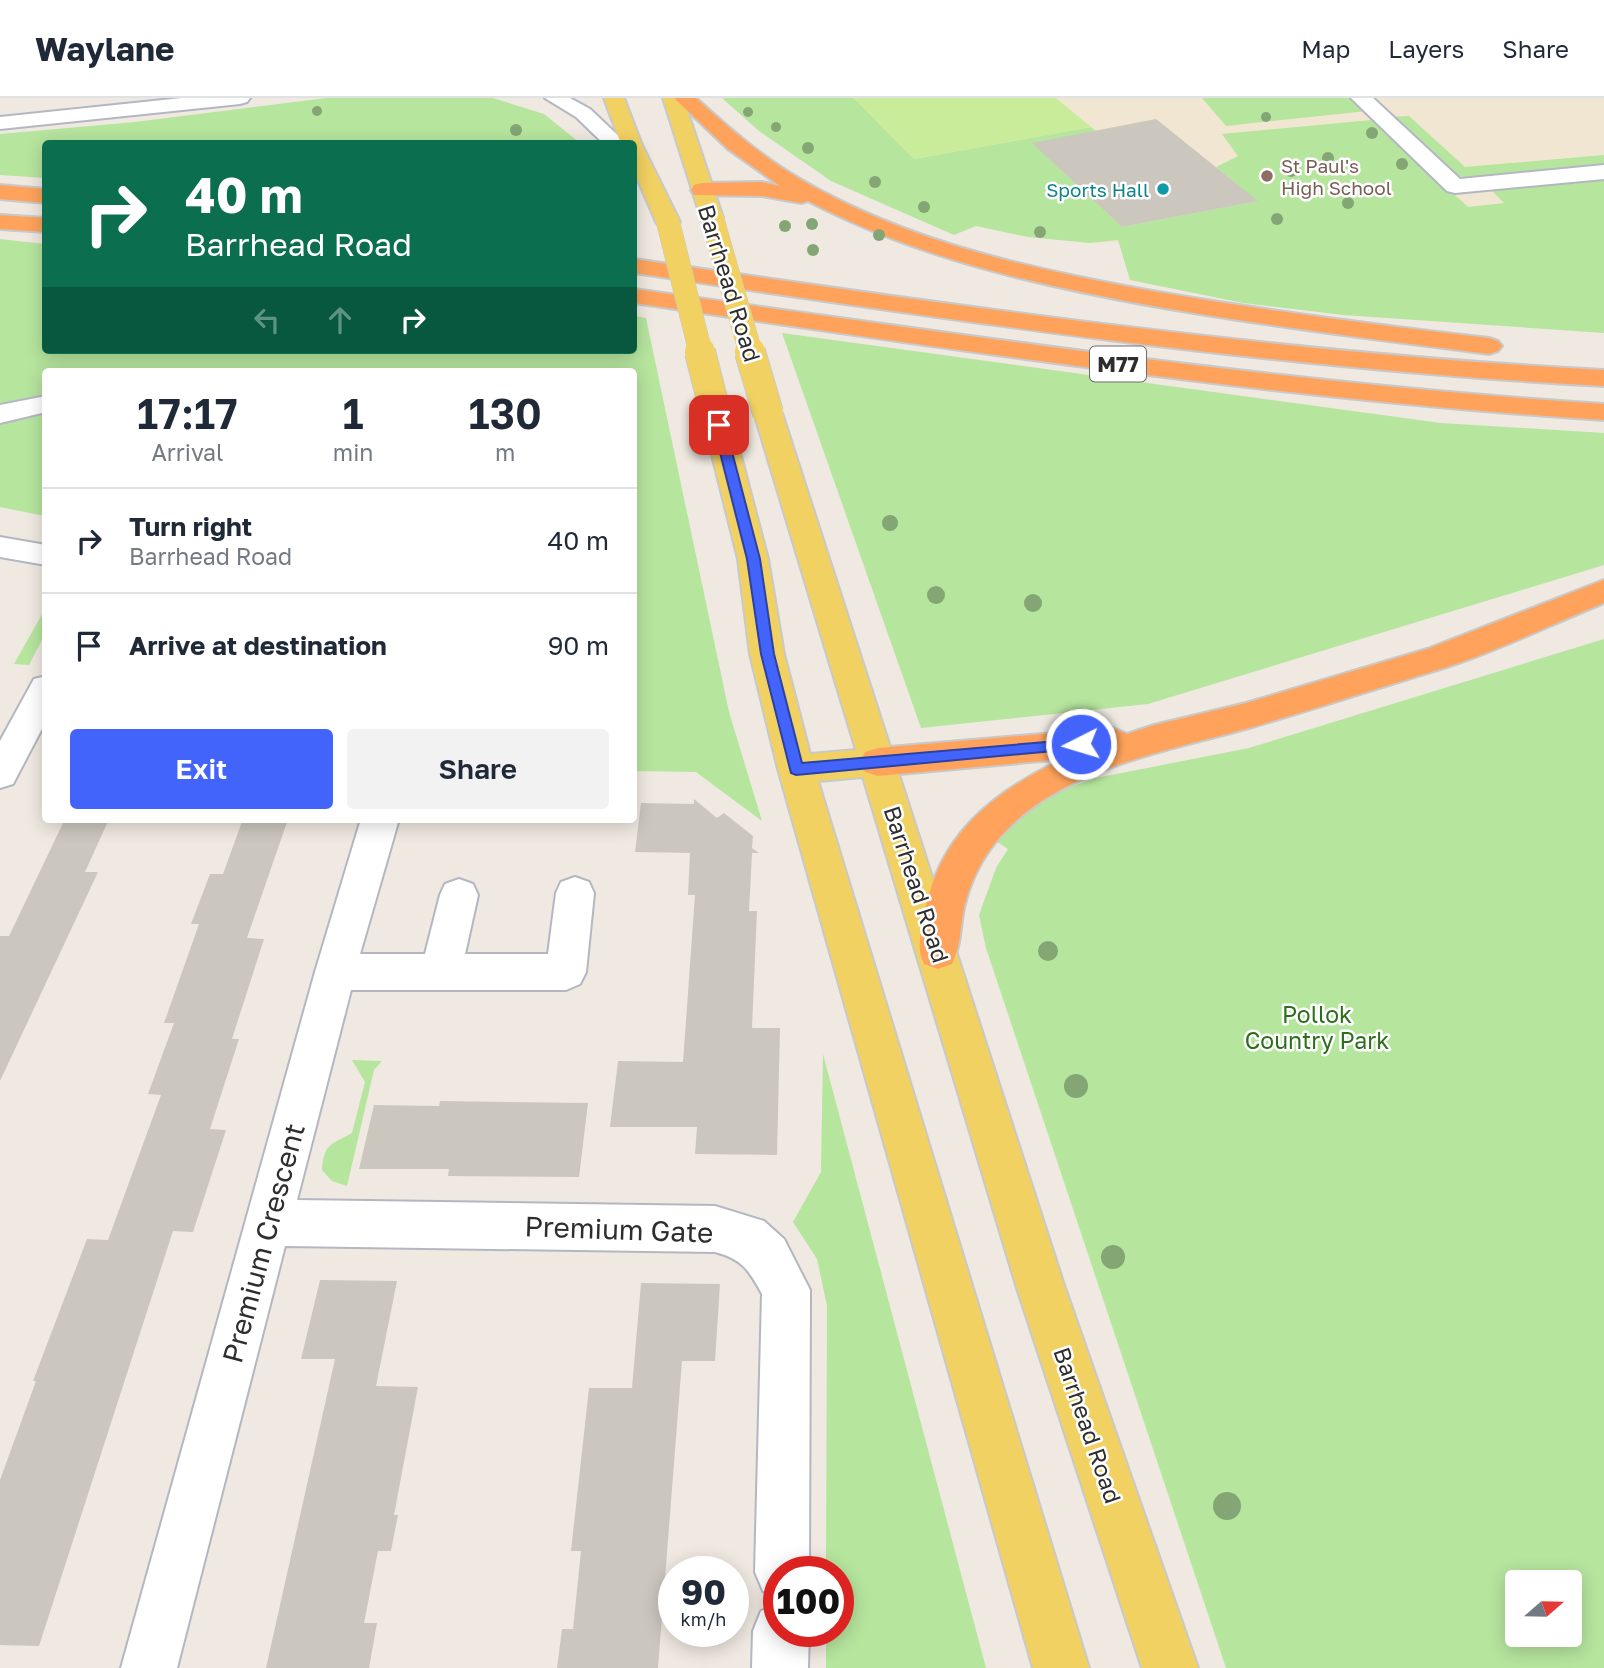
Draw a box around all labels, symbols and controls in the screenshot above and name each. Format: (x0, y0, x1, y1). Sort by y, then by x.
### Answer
text: Waylane (35, 29, 174, 68)
text: Map (1301, 34, 1350, 63)
text: Layers (1388, 34, 1464, 63)
text: Share (1502, 34, 1569, 63)
place label: St Paul's High School (1281, 154, 1392, 199)
text: 40 m (185, 165, 303, 224)
icon: right (70, 168, 161, 259)
marker: St Paul's High School (1259, 168, 1275, 184)
place label: Sports Hall (1046, 178, 1149, 201)
marker: Sports Hall (1155, 181, 1171, 197)
street label: Barrhead Road (693, 201, 767, 365)
text: Barrhead Road (185, 225, 412, 263)
icon: left (248, 301, 286, 339)
icon: ahead (321, 301, 359, 339)
icon: right (394, 301, 432, 339)
road number: M77 (1090, 346, 1146, 382)
text: 17:17 (137, 388, 238, 438)
text: 1 (343, 388, 364, 438)
text: 130 (469, 388, 542, 438)
pin (689, 395, 749, 455)
icon: arrive (700, 406, 738, 444)
text: Arrival (151, 438, 223, 466)
text: min (333, 438, 373, 466)
text: m (495, 438, 515, 466)
text: Turn right (129, 511, 252, 542)
icon: right (70, 522, 108, 560)
text: 40 m (548, 525, 609, 556)
text: Barrhead Road (129, 542, 292, 570)
icon: arrive (70, 627, 108, 665)
text: Arrive at destination (129, 630, 387, 661)
text: 90 m (548, 630, 609, 661)
position arrow (1044, 707, 1118, 781)
button: Exit (70, 729, 333, 809)
button: Share (347, 729, 609, 809)
street label: Barrhead Road (878, 802, 956, 966)
park label: Pollok Country Park (1245, 1000, 1389, 1054)
street label: Premium Crescent (215, 1120, 311, 1366)
street label: Premium Gate (524, 1209, 714, 1249)
street label: Barrhead Road (1048, 1343, 1128, 1507)
speed limit sign: 100 (763, 1556, 854, 1647)
north arrow (1505, 1570, 1582, 1647)
map controls (1505, 1570, 1582, 1647)
text: 90 (681, 1571, 726, 1613)
text: km/h (681, 1608, 726, 1630)

